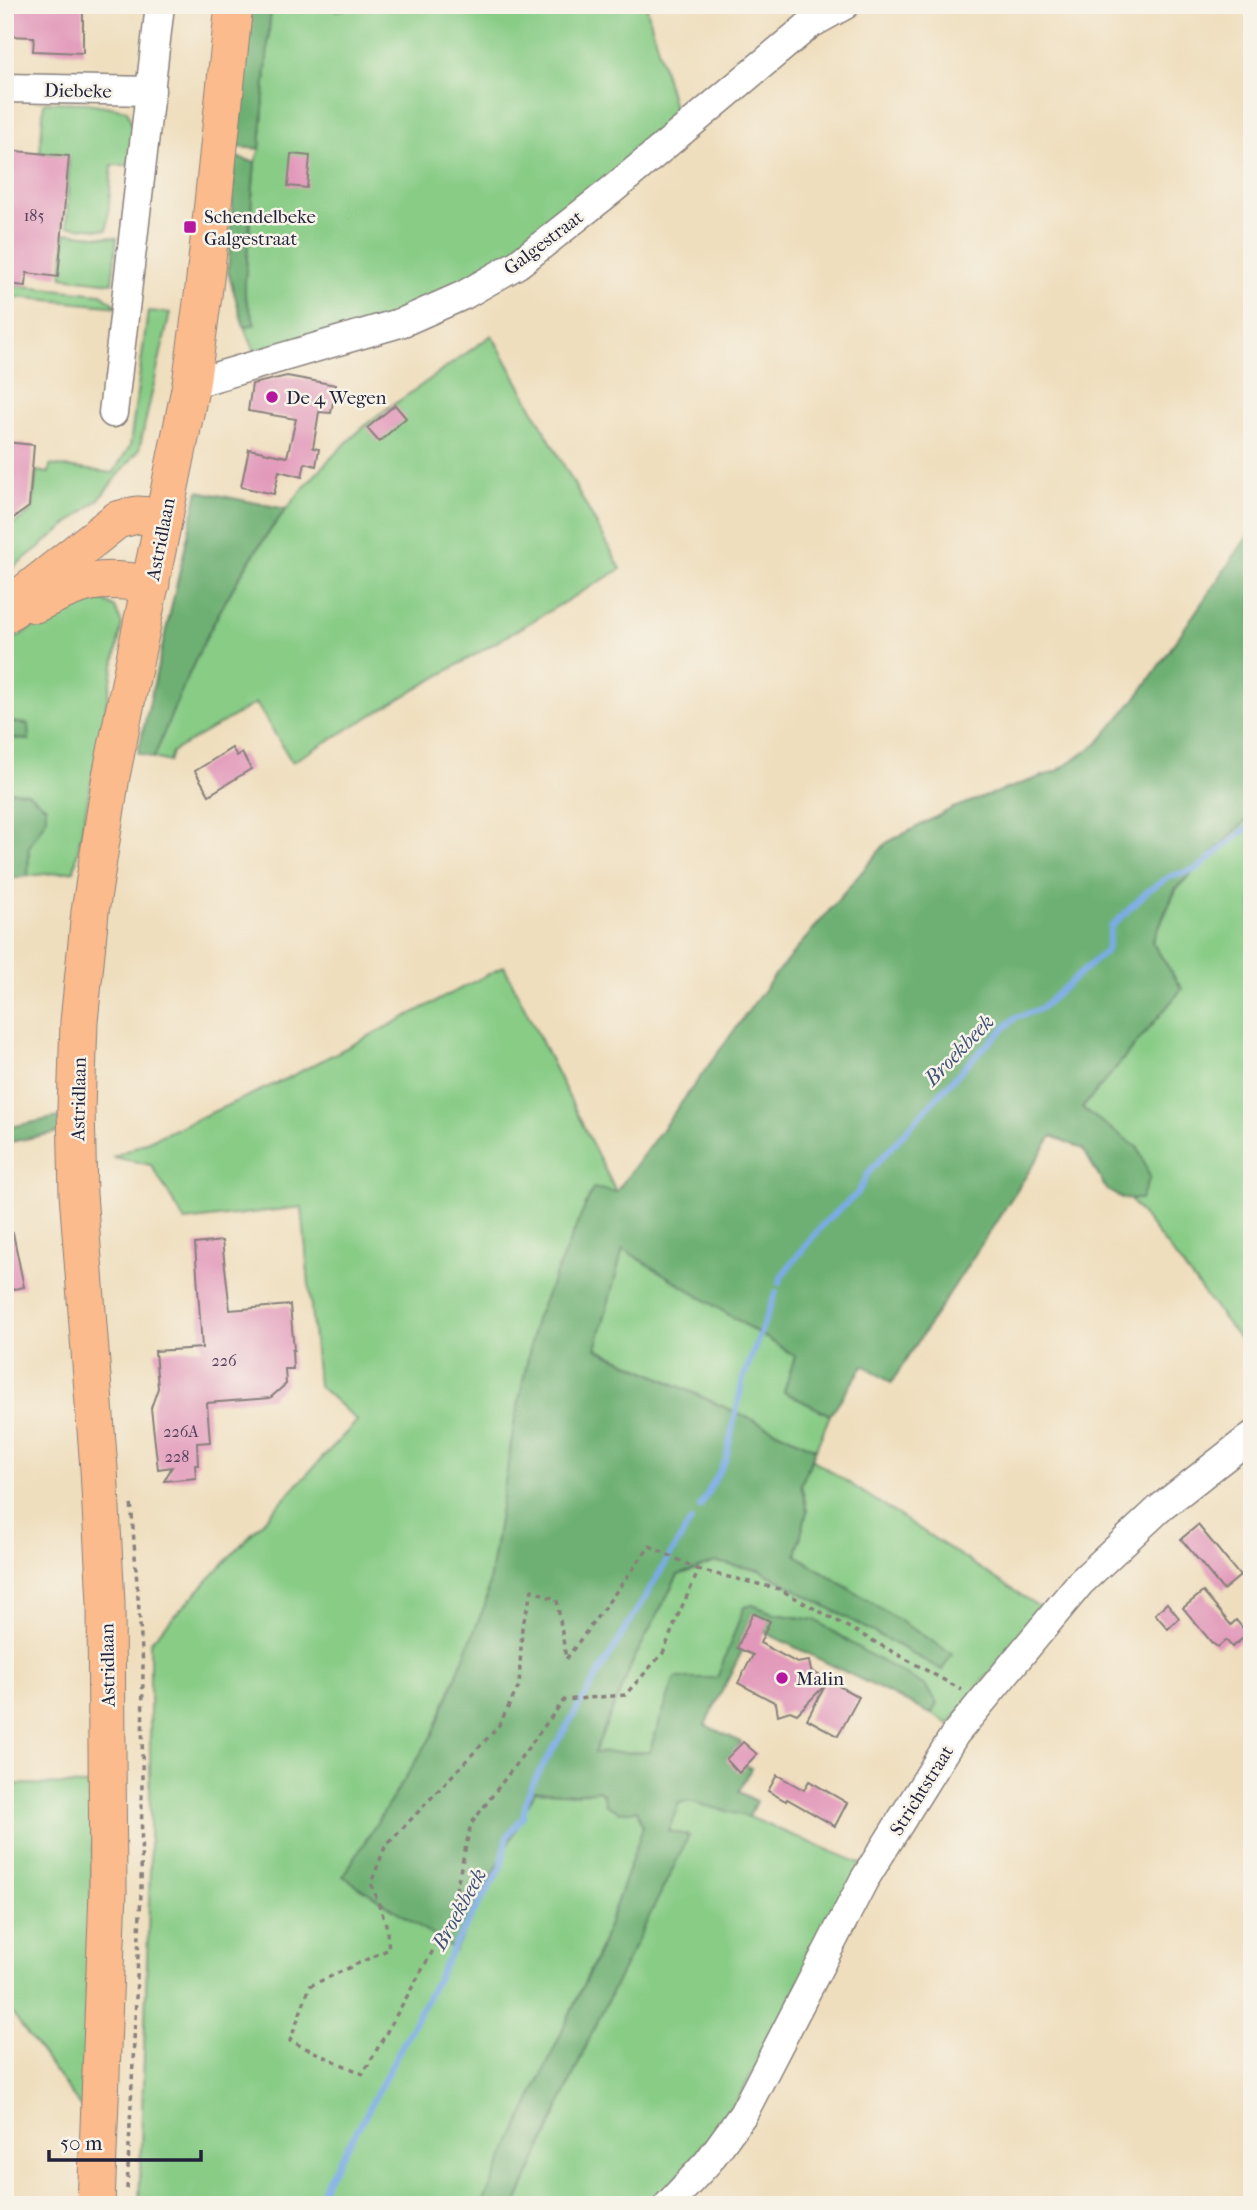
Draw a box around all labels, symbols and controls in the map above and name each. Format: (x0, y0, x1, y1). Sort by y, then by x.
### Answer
street label: Diebeke (44, 79, 112, 103)
house number: 185 (24, 206, 44, 225)
place label: Schendelbeke Galgestraat (204, 206, 316, 250)
street label: Galgestraat (500, 206, 588, 280)
marker: Schendelbeke Galgestraat (182, 219, 198, 235)
place label: De 4 Wegen (286, 387, 387, 409)
marker: De 4 Wegen (264, 389, 280, 405)
street label: Astridlaan (142, 496, 180, 583)
water label: Broekbeek (919, 1010, 999, 1091)
street label: Astridlaan (67, 1057, 91, 1142)
house number: 226 (211, 1351, 237, 1370)
house number: 226A (163, 1422, 199, 1441)
house number: 228 (165, 1447, 189, 1466)
street label: Astridlaan (96, 1623, 120, 1708)
place label: Malin (796, 1668, 844, 1690)
marker: Malin (774, 1670, 790, 1686)
street label: Strichtstraat (886, 1741, 958, 1840)
water label: Broekbeek (426, 1864, 491, 1955)
scale bar (49, 2119, 201, 2163)
text: 50 m (60, 2131, 103, 2155)

